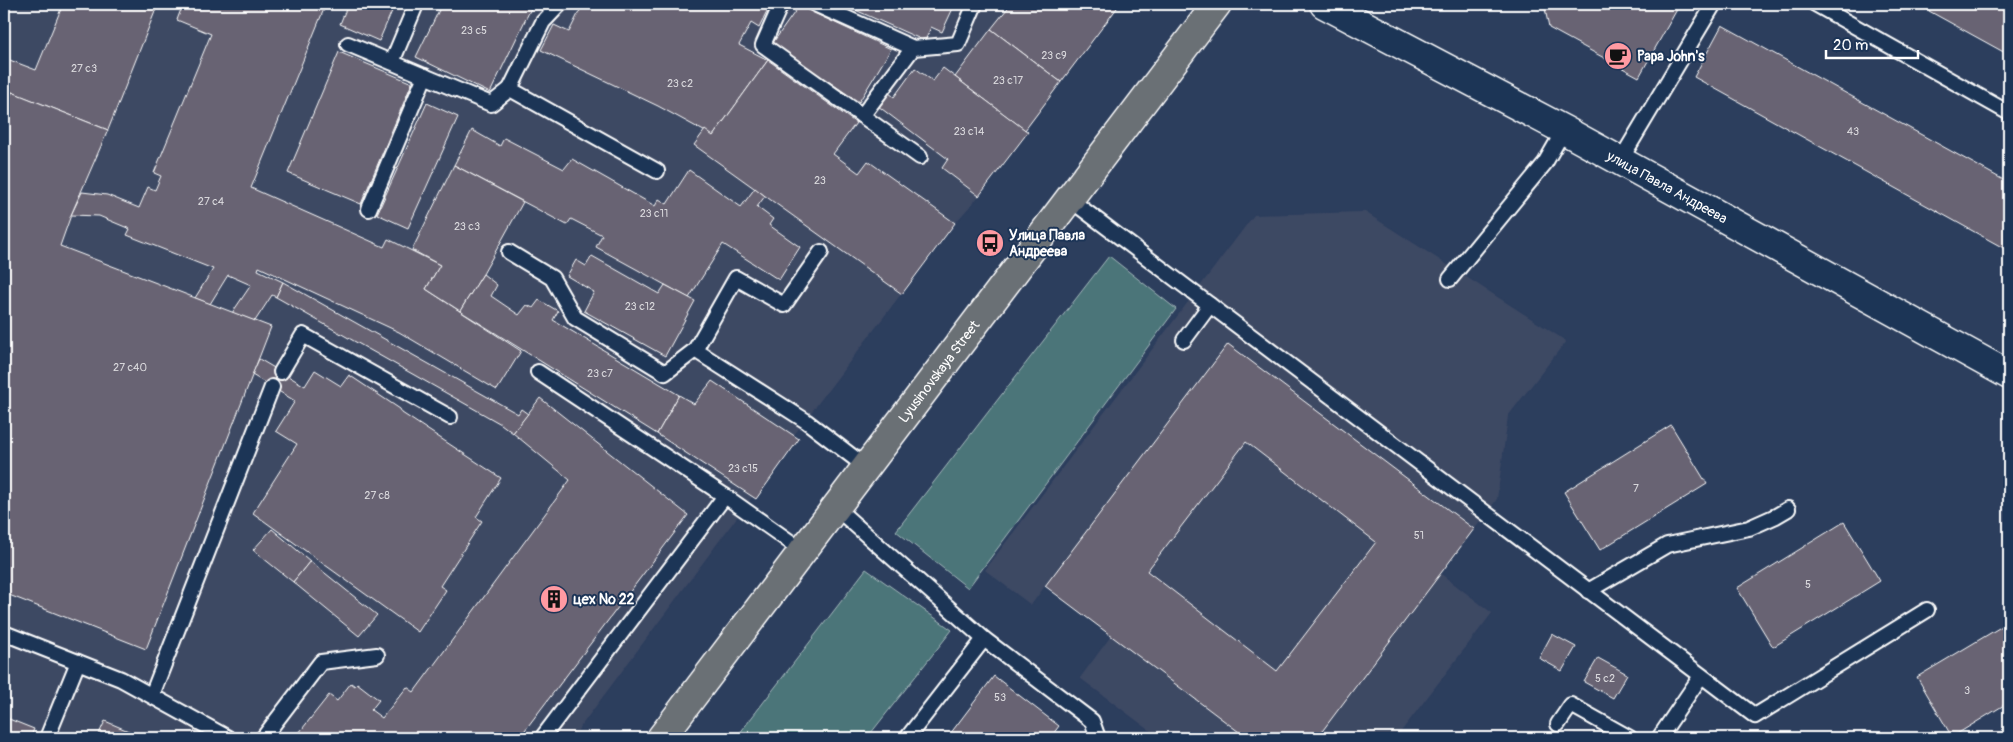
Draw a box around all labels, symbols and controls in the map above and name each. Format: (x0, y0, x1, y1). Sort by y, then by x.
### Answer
house number: 23 с5 (461, 24, 487, 37)
scale bar (1826, 28, 1918, 60)
text: 20 m (1833, 36, 1868, 55)
cafe icon: Papa John's (1603, 41, 1633, 71)
place label: Papa John's (1637, 48, 1705, 65)
house number: 23 с9 (1041, 49, 1067, 62)
house number: 27 с3 (71, 62, 97, 75)
house number: 23 с17 (993, 74, 1023, 87)
house number: 23 с2 (667, 77, 693, 90)
house number: 23 с14 (954, 125, 985, 138)
house number: 43 (1847, 125, 1859, 138)
street label: улица Павла Андреева (1603, 146, 1731, 227)
house number: 23 (814, 174, 826, 187)
house number: 27 с4 (198, 195, 225, 208)
house number: 23 с11 (640, 207, 668, 220)
house number: 23 с3 (454, 220, 480, 233)
place label: Улица Павла Андреева (1009, 227, 1085, 260)
bus stop icon: Улица Павла Андреева (975, 228, 1005, 258)
house number: 23 с12 (625, 300, 655, 313)
street label: Lyusinovskaya Street (895, 317, 983, 426)
house number: 27 с40 (113, 361, 147, 374)
house number: 23 с7 (587, 367, 613, 380)
house number: 23 с15 (728, 462, 758, 475)
house number: 7 (1633, 482, 1639, 495)
house number: 27 с8 (364, 489, 390, 502)
house number: 51 (1414, 529, 1424, 542)
house number: 5 (1805, 578, 1811, 591)
building icon: цех № 22 (539, 584, 569, 614)
place label: цех № 22 (573, 591, 635, 608)
house number: 5 с2 (1595, 672, 1615, 685)
house number: 3 (1964, 684, 1970, 697)
house number: 53 (994, 691, 1006, 704)

